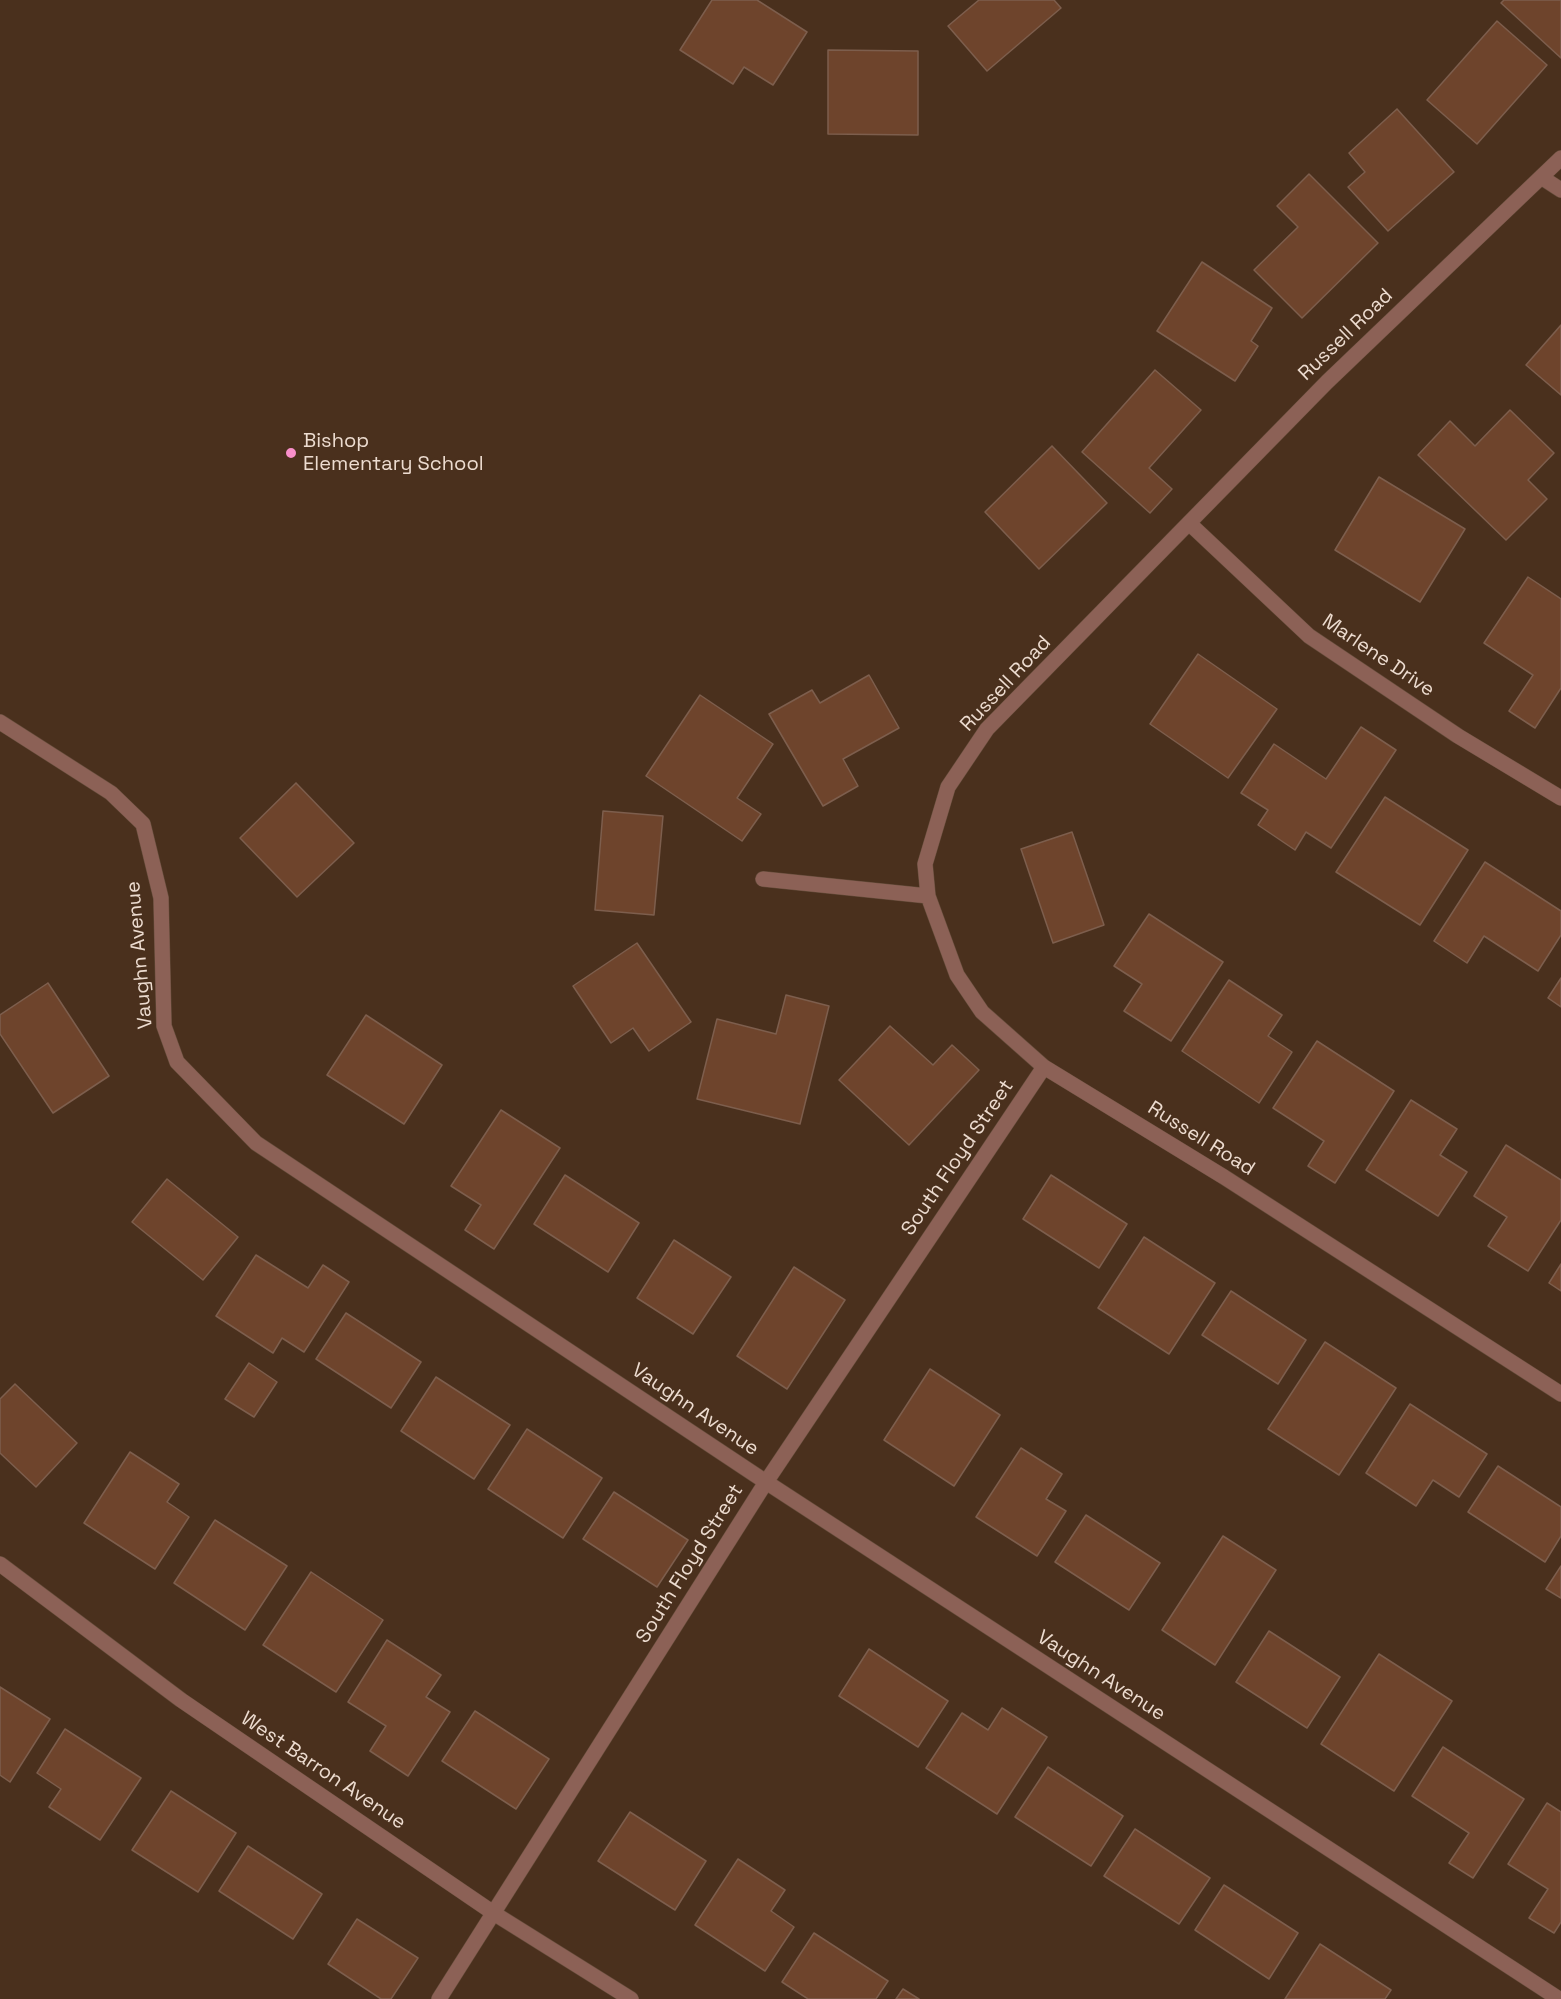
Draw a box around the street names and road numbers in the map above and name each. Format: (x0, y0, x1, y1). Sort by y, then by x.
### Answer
street label: Russell Road (1294, 284, 1398, 386)
street label: Marlene Drive (1317, 610, 1439, 702)
street label: Russell Road (956, 631, 1056, 737)
street label: Vaughn Avenue (122, 880, 158, 1030)
street label: South Floyd Street (897, 1075, 1019, 1241)
street label: Russell Road (1143, 1097, 1259, 1181)
street label: Vaughn Avenue (627, 1359, 763, 1461)
street label: South Floyd Street (631, 1480, 749, 1648)
street label: Vaughn Avenue (1032, 1626, 1170, 1726)
street label: West Barron Avenue (236, 1707, 410, 1835)

